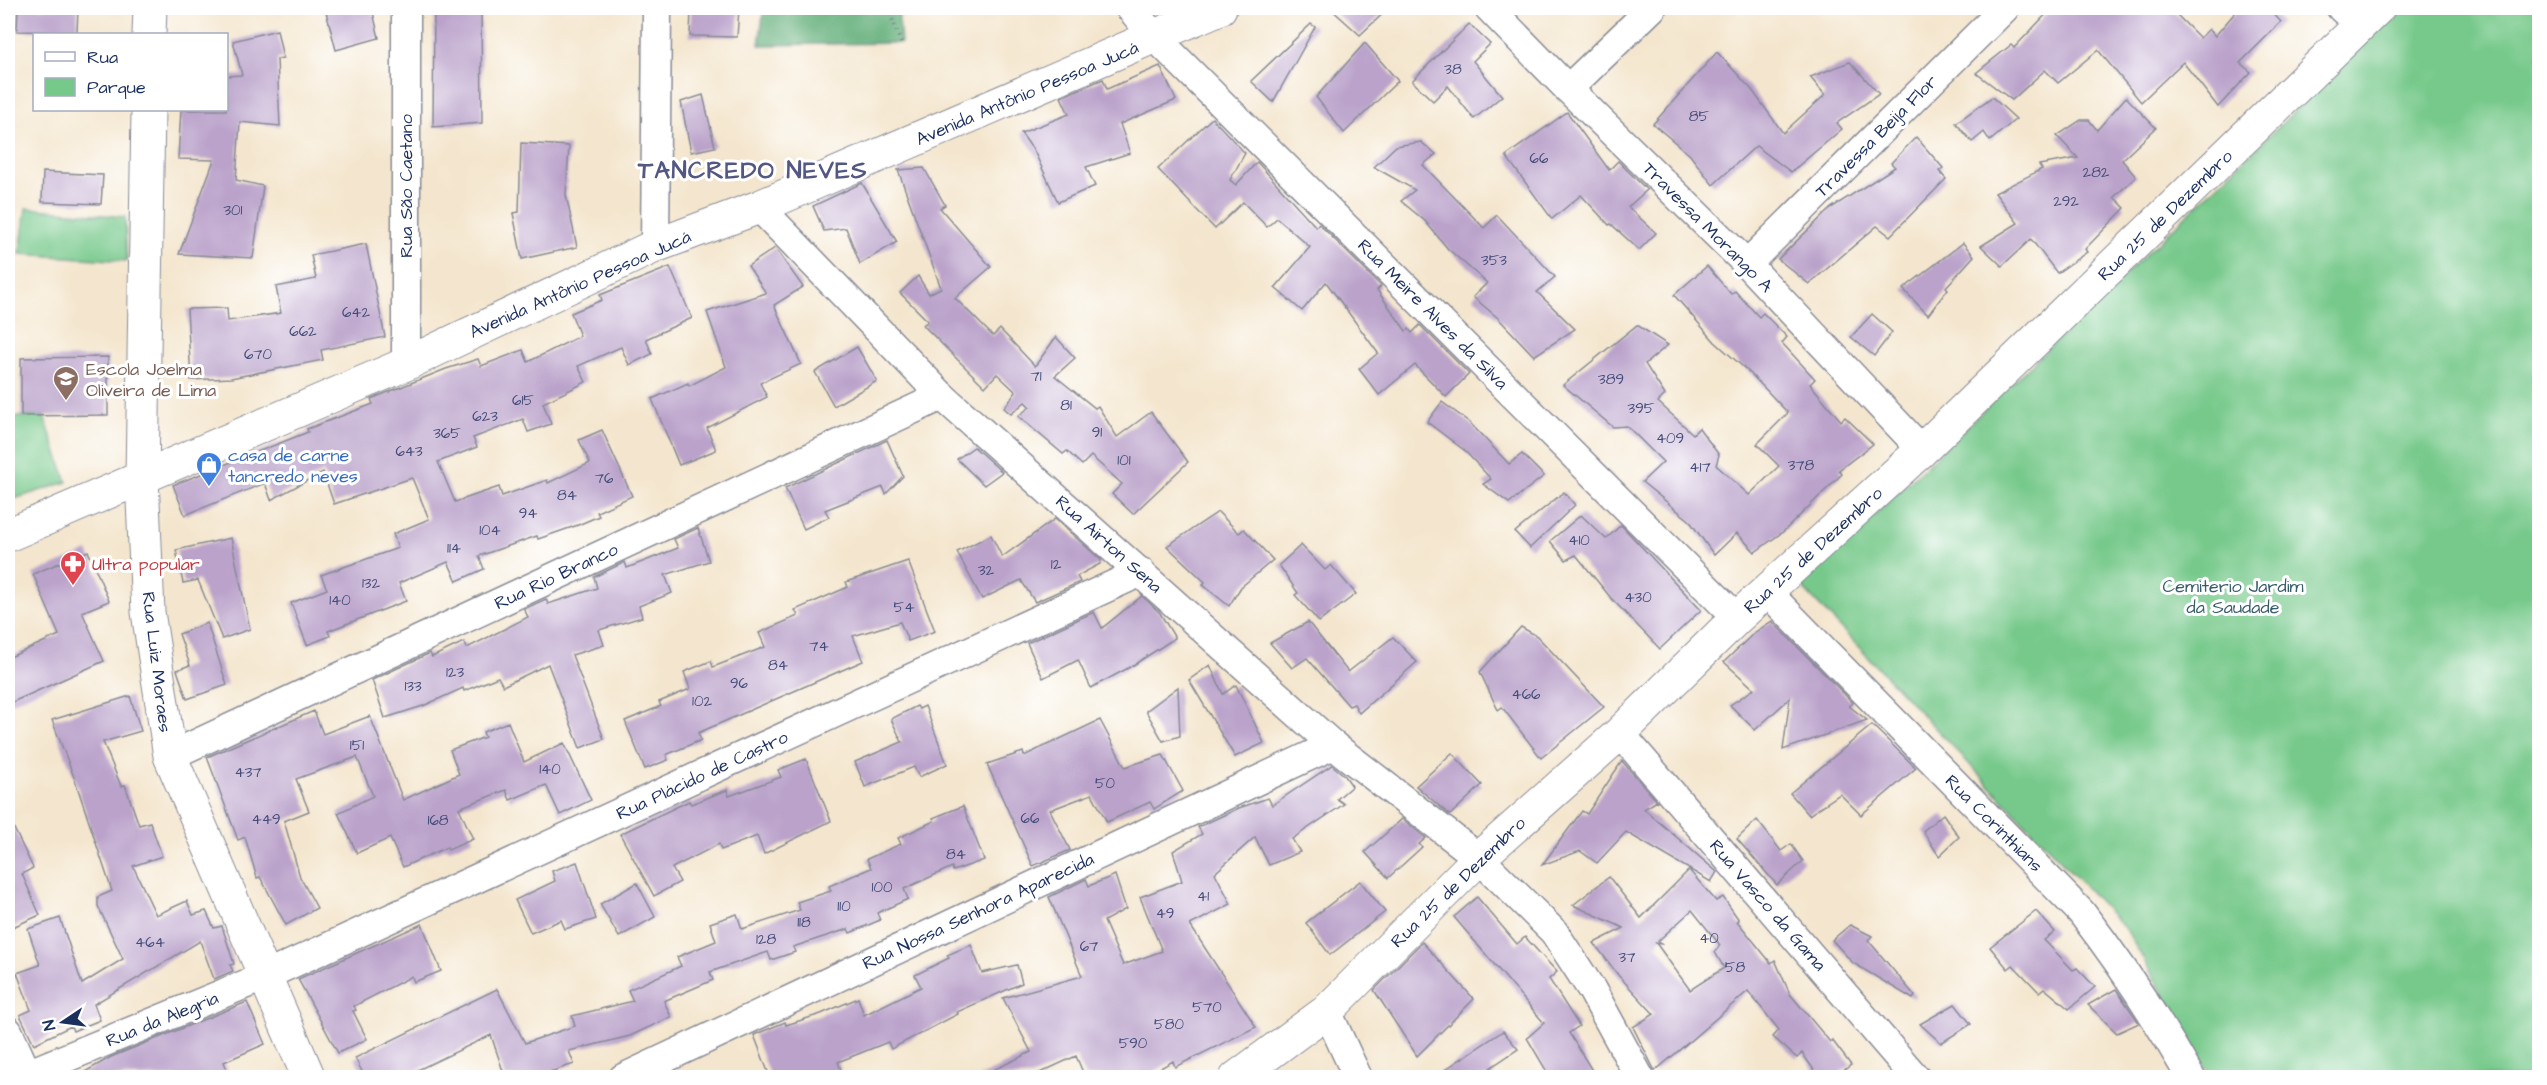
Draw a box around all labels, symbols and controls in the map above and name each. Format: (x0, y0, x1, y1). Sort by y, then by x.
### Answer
legend (33, 33, 228, 111)
street label: Avenida Antônio Pessoa Jucá (912, 35, 1142, 152)
text: Rua (87, 45, 118, 70)
house number: 38 (1444, 59, 1462, 80)
street label: Travessa Beija Flor (1810, 69, 1943, 203)
text: Parque (87, 75, 146, 100)
house number: 85 (1689, 106, 1710, 127)
street label: Rua São Caetano (394, 114, 419, 258)
street label: Rua 25 de Dezembro (2092, 144, 2238, 287)
house number: 66 (1530, 148, 1549, 169)
district label: TANCREDO NEVES (637, 154, 868, 188)
street label: Travessa Morango A (1636, 157, 1779, 299)
house number: 282 (2083, 162, 2110, 183)
house number: 292 (2053, 191, 2079, 212)
house number: 301 (223, 200, 243, 221)
street label: Avenida Antônio Pessoa Jucá (466, 224, 695, 345)
street label: Rua Meire Alves da Silva (1352, 234, 1513, 395)
house number: 353 (1481, 250, 1507, 271)
house number: 642 (342, 302, 371, 323)
house number: 662 (289, 321, 317, 342)
house number: 670 (244, 344, 273, 365)
place label: Escola Joelma Oliveira de Lima (86, 357, 216, 403)
school or university icon: Escola Joelma Oliveira de Lima (51, 364, 81, 402)
house number: 71 (1030, 366, 1042, 387)
house number: 389 (1598, 369, 1624, 390)
house number: 615 (512, 390, 534, 411)
house number: 81 (1060, 395, 1072, 416)
house number: 395 (1628, 398, 1655, 419)
house number: 623 (472, 406, 498, 427)
house number: 91 (1092, 422, 1102, 443)
house number: 365 (433, 423, 461, 444)
house number: 409 (1656, 428, 1684, 449)
house number: 643 (395, 441, 423, 462)
place label: casa de carne tancredo neves (228, 443, 358, 489)
shop icon: casa de carne tancredo neves (194, 450, 224, 488)
house number: 101 (1117, 450, 1131, 471)
house number: 378 (1788, 455, 1815, 476)
house number: 417 (1689, 457, 1711, 478)
house number: 76 (595, 468, 614, 489)
street label: Rua 25 de Dezembro (1738, 481, 1888, 620)
house number: 84 (557, 485, 577, 506)
street label: Rua Airton Sena (1050, 490, 1167, 599)
house number: 94 (519, 503, 537, 524)
house number: 104 (479, 520, 501, 541)
house number: 410 (1568, 530, 1590, 551)
street label: Rua Rio Branco (490, 537, 622, 616)
house number: 114 (447, 538, 461, 559)
pharmacy icon: Ultra popular (58, 549, 88, 587)
place label: Ultra popular (92, 552, 200, 577)
house number: 12 (1051, 554, 1062, 575)
house number: 32 (978, 560, 995, 581)
house number: 132 (362, 573, 380, 594)
park label: Cemiterio Jardim da Saudade (2163, 574, 2303, 620)
house number: 430 (1624, 587, 1652, 608)
street label: Rua Luiz Moraes (135, 590, 178, 734)
house number: 140 (329, 590, 351, 611)
house number: 54 (894, 597, 914, 618)
house number: 74 (809, 636, 829, 657)
house number: 84 (768, 655, 788, 676)
house number: 123 (446, 662, 464, 683)
house number: 96 (730, 673, 749, 694)
house number: 133 (404, 676, 422, 697)
house number: 466 (1511, 684, 1541, 705)
house number: 102 (692, 691, 712, 712)
street label: Rua Plácido de Castro (612, 725, 792, 826)
house number: 151 (350, 735, 364, 756)
house number: 140 (539, 759, 561, 780)
house number: 437 (234, 762, 262, 783)
street label: Rua Corinthians (1939, 769, 2048, 878)
house number: 50 (1095, 773, 1116, 794)
house number: 66 (1021, 808, 1040, 829)
house number: 449 (252, 809, 280, 830)
house number: 168 (427, 810, 449, 831)
street label: Rua 25 de Dezembro (1385, 811, 1531, 954)
street label: Rua Vasco da Gama (1703, 834, 1832, 977)
house number: 84 (946, 844, 966, 865)
street label: Rua Nossa Senhora Aparecida (858, 847, 1098, 976)
house number: 100 (872, 877, 893, 898)
house number: 41 (1197, 886, 1209, 907)
house number: 110 (837, 896, 851, 917)
house number: 49 (1156, 903, 1174, 924)
house number: 118 (797, 912, 811, 933)
house number: 40 (1699, 928, 1719, 949)
house number: 128 (756, 929, 776, 950)
house number: 464 (135, 932, 165, 953)
house number: 67 (1080, 936, 1098, 957)
house number: 37 (1619, 947, 1635, 968)
house number: 58 (1725, 957, 1745, 978)
street label: Rua da Alegria (102, 986, 222, 1054)
north arrow (33, 992, 93, 1052)
house number: 570 (1192, 997, 1222, 1018)
house number: 580 (1154, 1014, 1184, 1035)
text: N (38, 1018, 61, 1033)
house number: 590 (1119, 1033, 1148, 1054)

